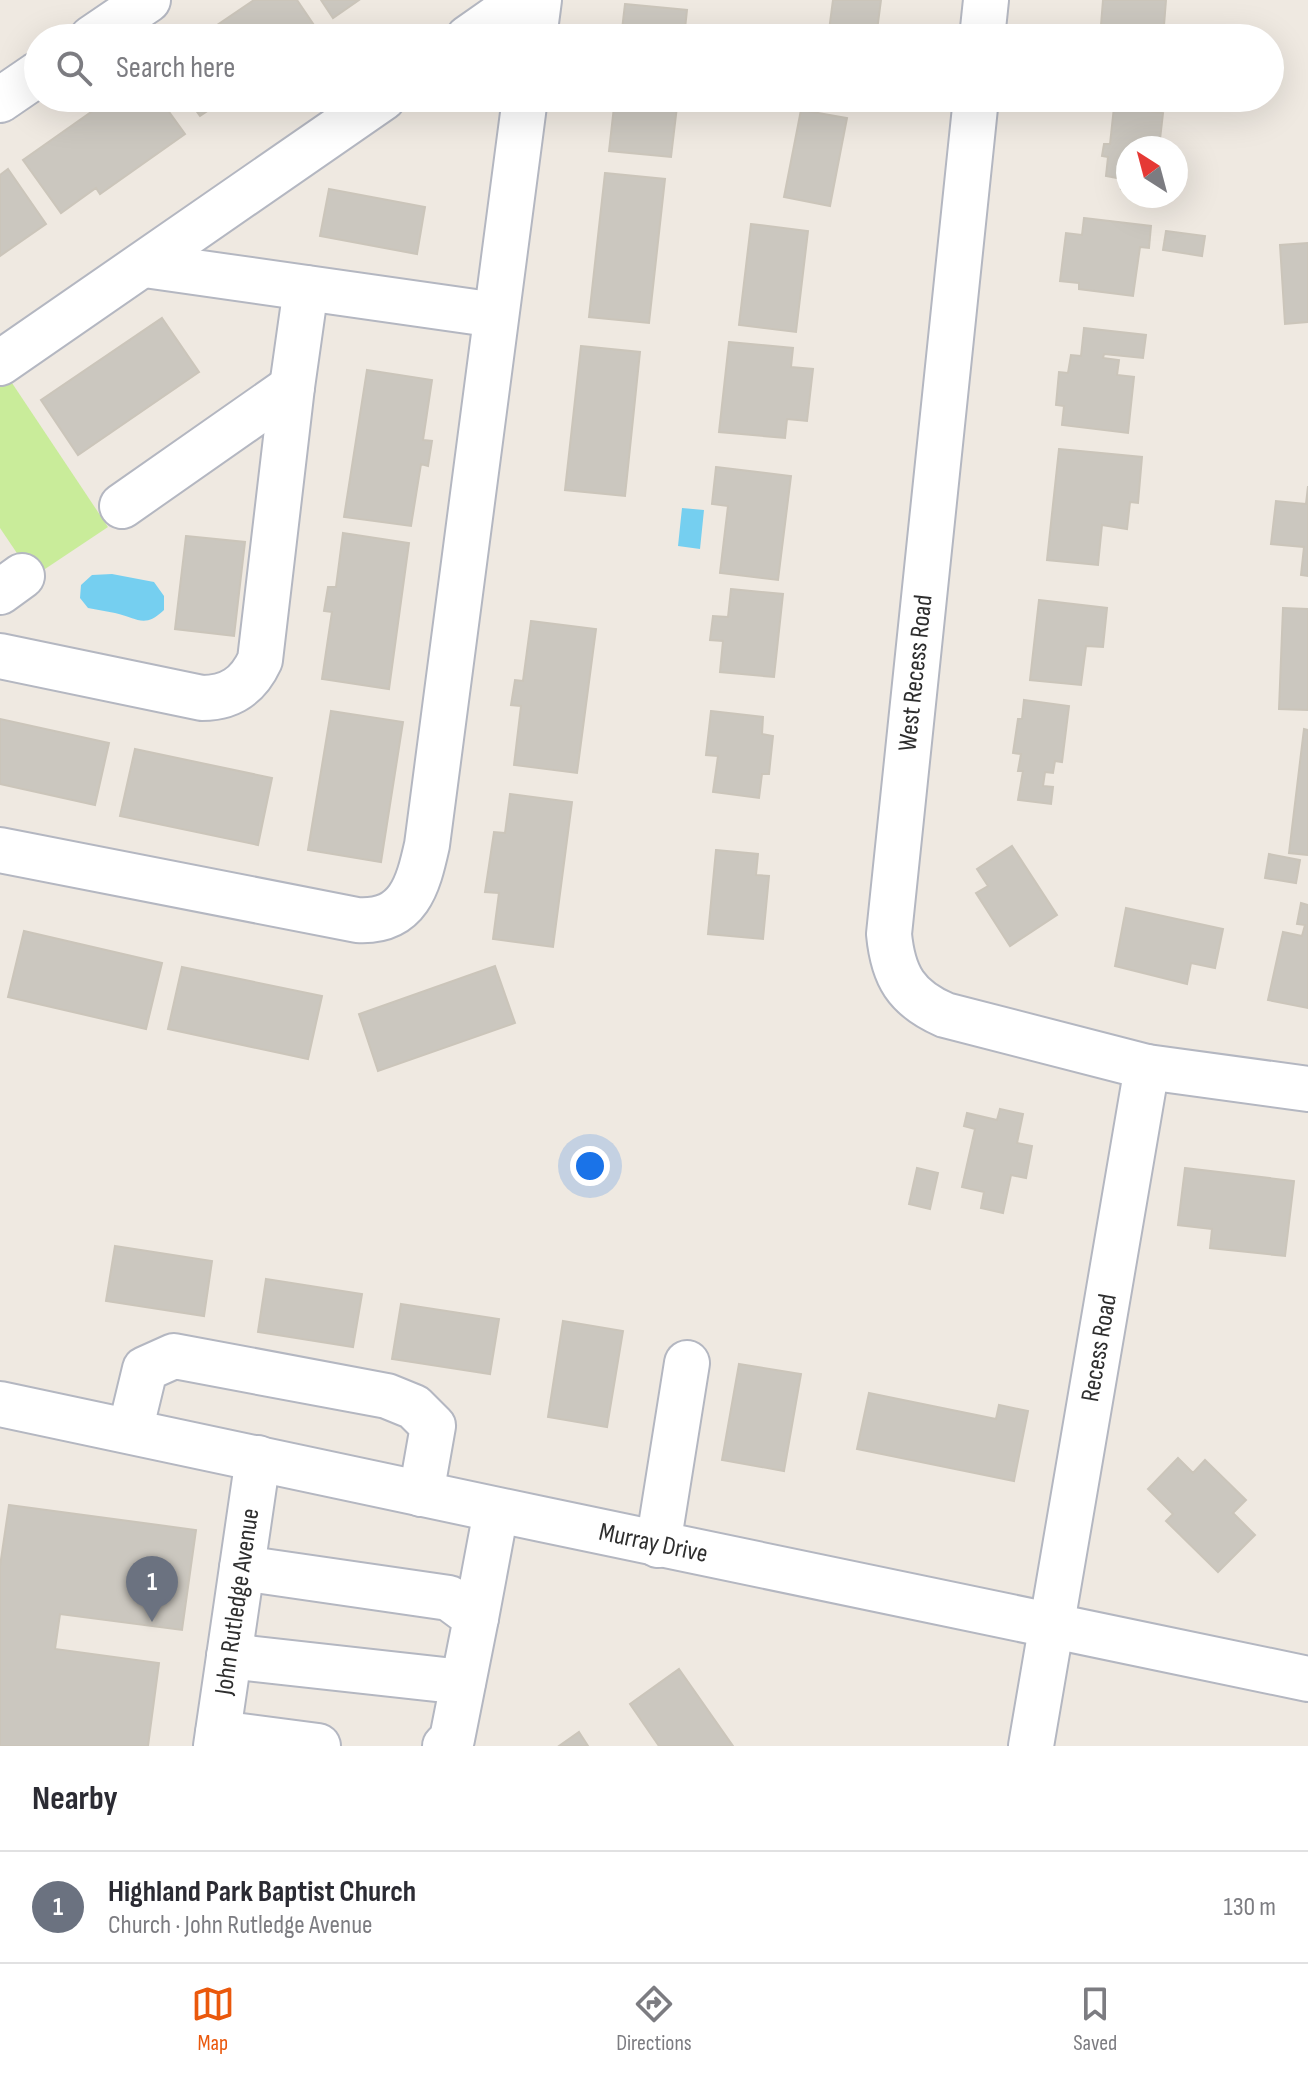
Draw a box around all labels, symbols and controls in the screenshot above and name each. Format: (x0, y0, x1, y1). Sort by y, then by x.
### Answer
search box (24, 24, 1284, 112)
icon: search (52, 46, 96, 90)
text: Search here (116, 50, 235, 86)
north arrow (1116, 136, 1188, 208)
street label: West Recess Road (892, 593, 940, 753)
your location (570, 1146, 610, 1186)
street label: Recess Road (1075, 1292, 1123, 1404)
street label: John Rutledge Avenue (208, 1506, 266, 1698)
street label: Murray Drive (596, 1516, 711, 1570)
pin: 1 (126, 1556, 178, 1622)
text: Nearby (32, 1778, 118, 1819)
text: Highland Park Baptist Church (108, 1874, 416, 1910)
text: 1 (53, 1892, 63, 1923)
text: 130 m (1224, 1892, 1276, 1923)
text: Church · John Rutledge Avenue (108, 1910, 373, 1941)
tab: Map (191, 1982, 235, 2057)
tab: Directions (616, 1982, 692, 2057)
tab: Saved (1073, 1982, 1117, 2057)

